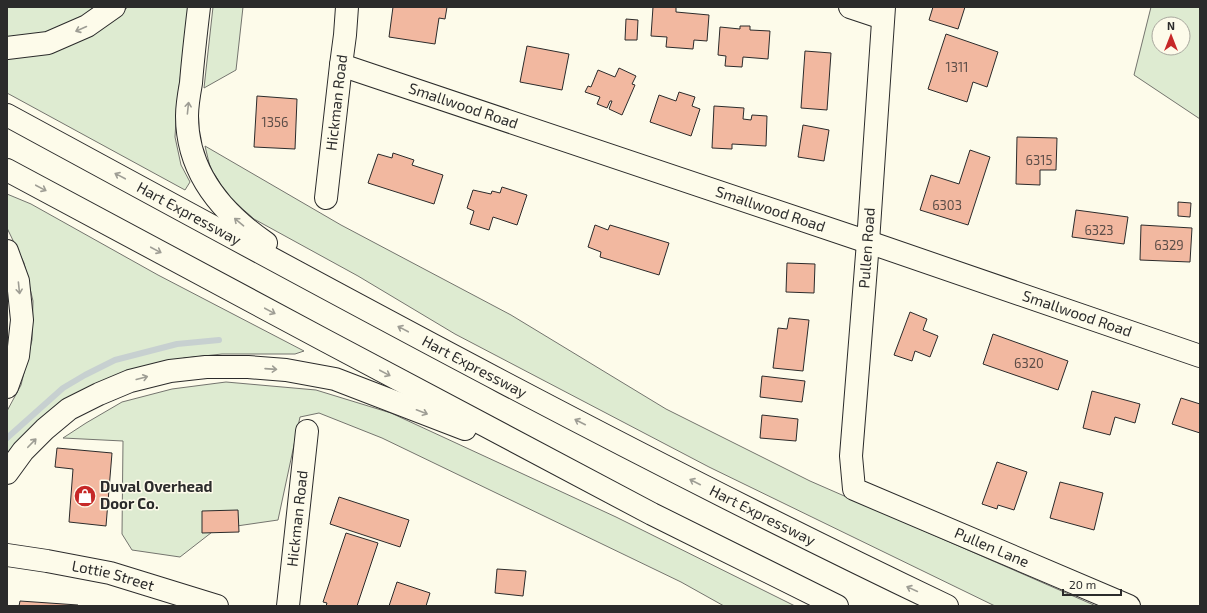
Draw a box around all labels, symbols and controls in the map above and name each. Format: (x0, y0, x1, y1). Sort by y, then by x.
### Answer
north arrow (1151, 16, 1191, 56)
text: N (1167, 19, 1175, 32)
one-way arrow (76, 25, 88, 33)
street label: Hickman Road (321, 53, 350, 152)
house number: 1311 (946, 59, 968, 75)
street label: Smallwood Road (406, 78, 521, 132)
one-way arrow (184, 102, 192, 115)
house number: 1356 (262, 114, 288, 130)
house number: 6315 (1026, 152, 1052, 168)
one-way arrow (114, 172, 126, 180)
street label: Hart Expressway (134, 177, 245, 249)
street label: Smallwood Road (714, 182, 828, 235)
one-way arrow (35, 185, 47, 192)
house number: 6303 (932, 197, 962, 213)
street label: Pullen Road (854, 207, 878, 289)
one-way arrow (234, 218, 244, 227)
house number: 6323 (1084, 222, 1114, 238)
house number: 6329 (1154, 237, 1184, 253)
one-way arrow (150, 246, 162, 254)
one-way arrow (16, 281, 23, 294)
street label: Smallwood Road (1020, 286, 1134, 340)
one-way arrow (264, 308, 276, 316)
one-way arrow (397, 325, 409, 332)
street label: Hart Expressway (419, 331, 530, 401)
house number: 6320 (1014, 355, 1044, 371)
one-way arrow (264, 365, 277, 372)
one-way arrow (379, 369, 391, 377)
one-way arrow (136, 374, 149, 381)
one-way arrow (416, 409, 428, 417)
one-way arrow (574, 418, 586, 425)
one-way arrow (27, 438, 37, 448)
street label: Hickman Road (282, 469, 311, 568)
place label: Duval Overhead Door Co. (100, 477, 212, 512)
one-way arrow (689, 478, 701, 485)
street label: Hart Expressway (707, 481, 819, 549)
shop icon: Duval Overhead Door Co. (72, 483, 98, 509)
street label: Pullen Lane (952, 523, 1032, 570)
street label: Lottie Street (70, 556, 157, 594)
scale bar (1063, 571, 1121, 597)
text: 20 m (1069, 577, 1096, 591)
one-way arrow (906, 585, 918, 592)

